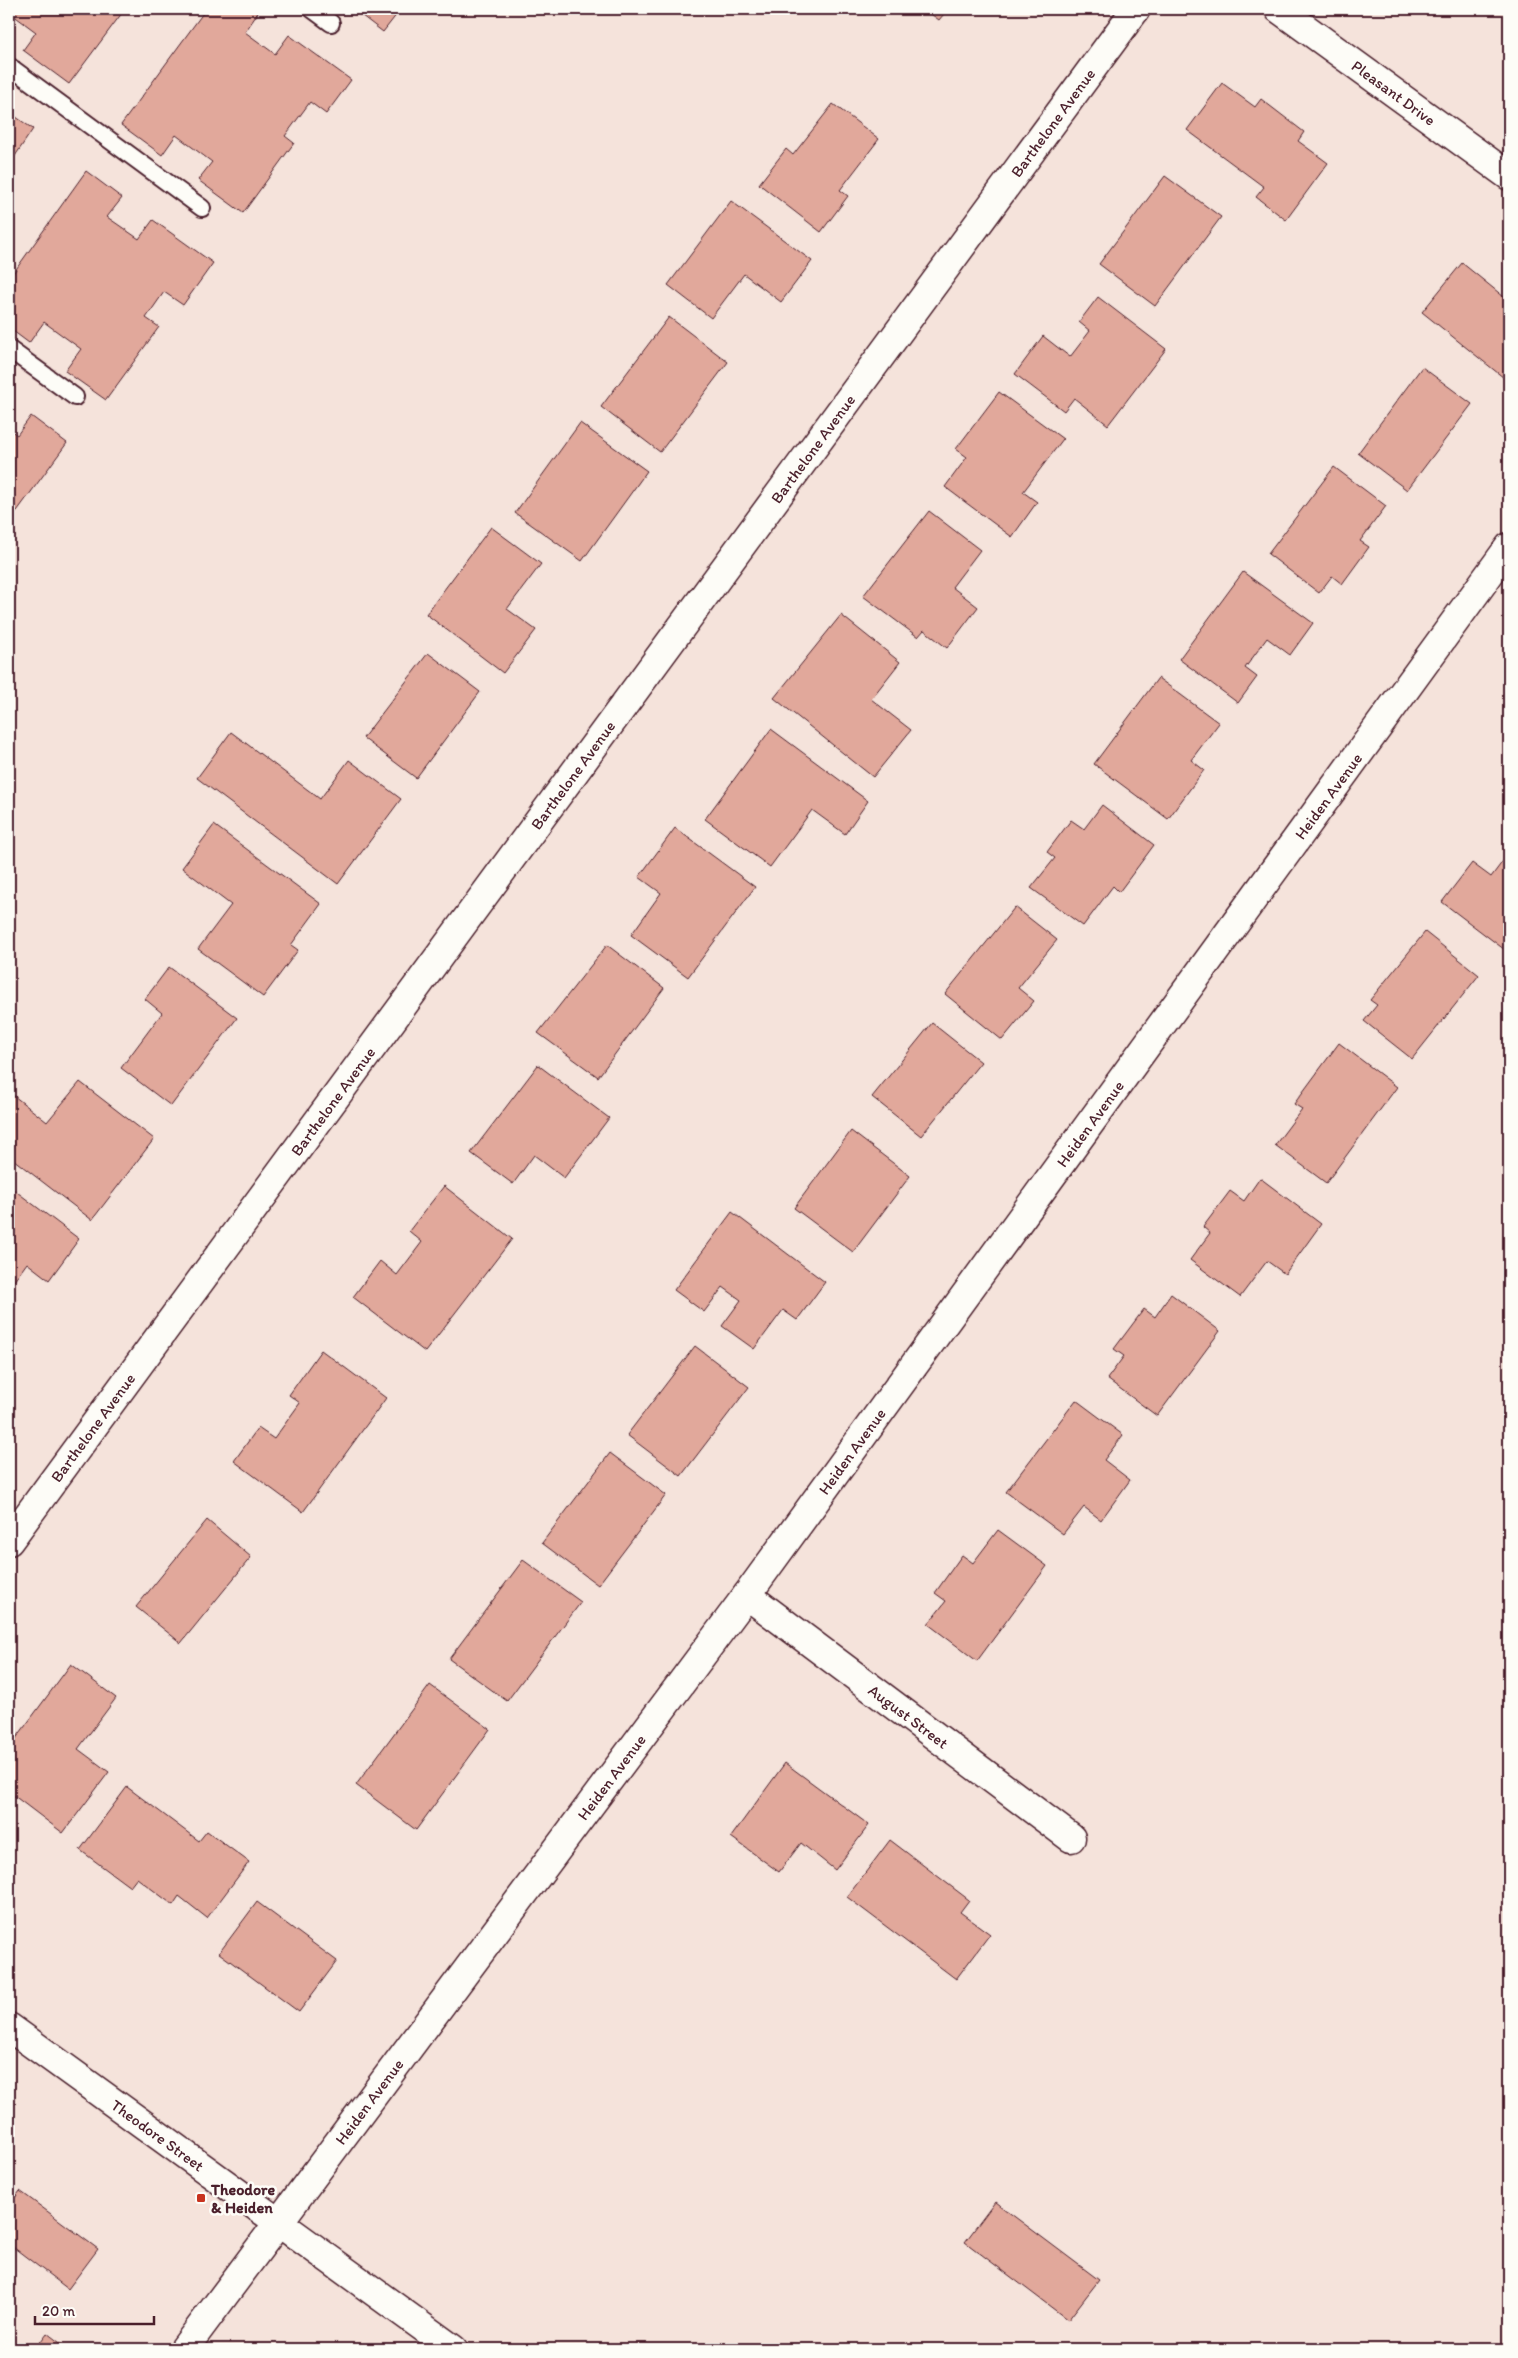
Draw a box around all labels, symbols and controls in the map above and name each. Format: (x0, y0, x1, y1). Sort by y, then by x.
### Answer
street label: Pleasant Drive (1348, 56, 1440, 129)
street label: Barthelone Avenue (1006, 64, 1099, 181)
street label: Barthelone Avenue (766, 391, 859, 507)
street label: Barthelone Avenue (526, 717, 619, 833)
street label: Heiden Avenue (1290, 749, 1366, 843)
street label: Barthelone Avenue (286, 1043, 379, 1159)
street label: Heiden Avenue (1052, 1076, 1128, 1170)
street label: Barthelone Avenue (46, 1369, 139, 1486)
street label: Heiden Avenue (814, 1404, 890, 1498)
street label: August Street (865, 1680, 952, 1752)
street label: Heiden Avenue (573, 1730, 650, 1824)
street label: Heiden Avenue (331, 2054, 407, 2148)
street label: Theodore Street (108, 2095, 208, 2175)
place label: Theodore & Heiden (210, 2180, 275, 2217)
marker: Theodore & Heiden (195, 2192, 207, 2204)
scale bar (35, 2293, 154, 2325)
text: 20 m (42, 2302, 76, 2320)

